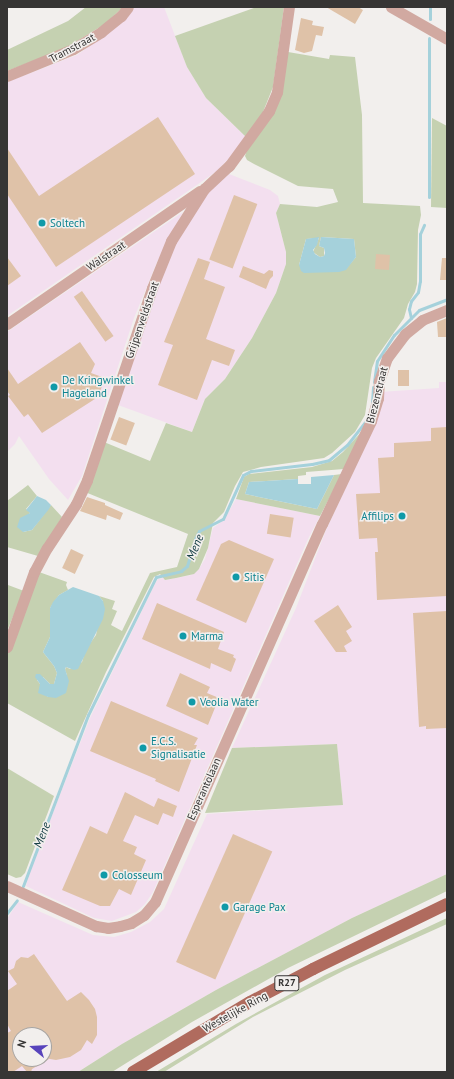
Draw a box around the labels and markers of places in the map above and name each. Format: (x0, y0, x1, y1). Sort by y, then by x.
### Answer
place label: Soltech (50, 216, 85, 230)
marker: Soltech (37, 218, 47, 228)
place label: De Kringwinkel Hageland (62, 374, 134, 400)
marker: De Kringwinkel Hageland (49, 382, 59, 392)
place label: Affilips (361, 509, 394, 523)
marker: Affilips (397, 511, 407, 521)
place label: Sitis (244, 570, 264, 584)
marker: Sitis (231, 572, 241, 582)
place label: Marma (191, 629, 223, 643)
marker: Marma (178, 631, 188, 641)
place label: Veolia Water (200, 695, 259, 709)
marker: Veolia Water (187, 697, 197, 707)
place label: E.C.S. Signalisatie (151, 735, 206, 761)
marker: E.C.S. Signalisatie (138, 743, 148, 753)
place label: Colosseum (112, 868, 163, 882)
marker: Colosseum (99, 870, 109, 880)
place label: Garage Pax (233, 900, 286, 914)
marker: Garage Pax (220, 902, 230, 912)

